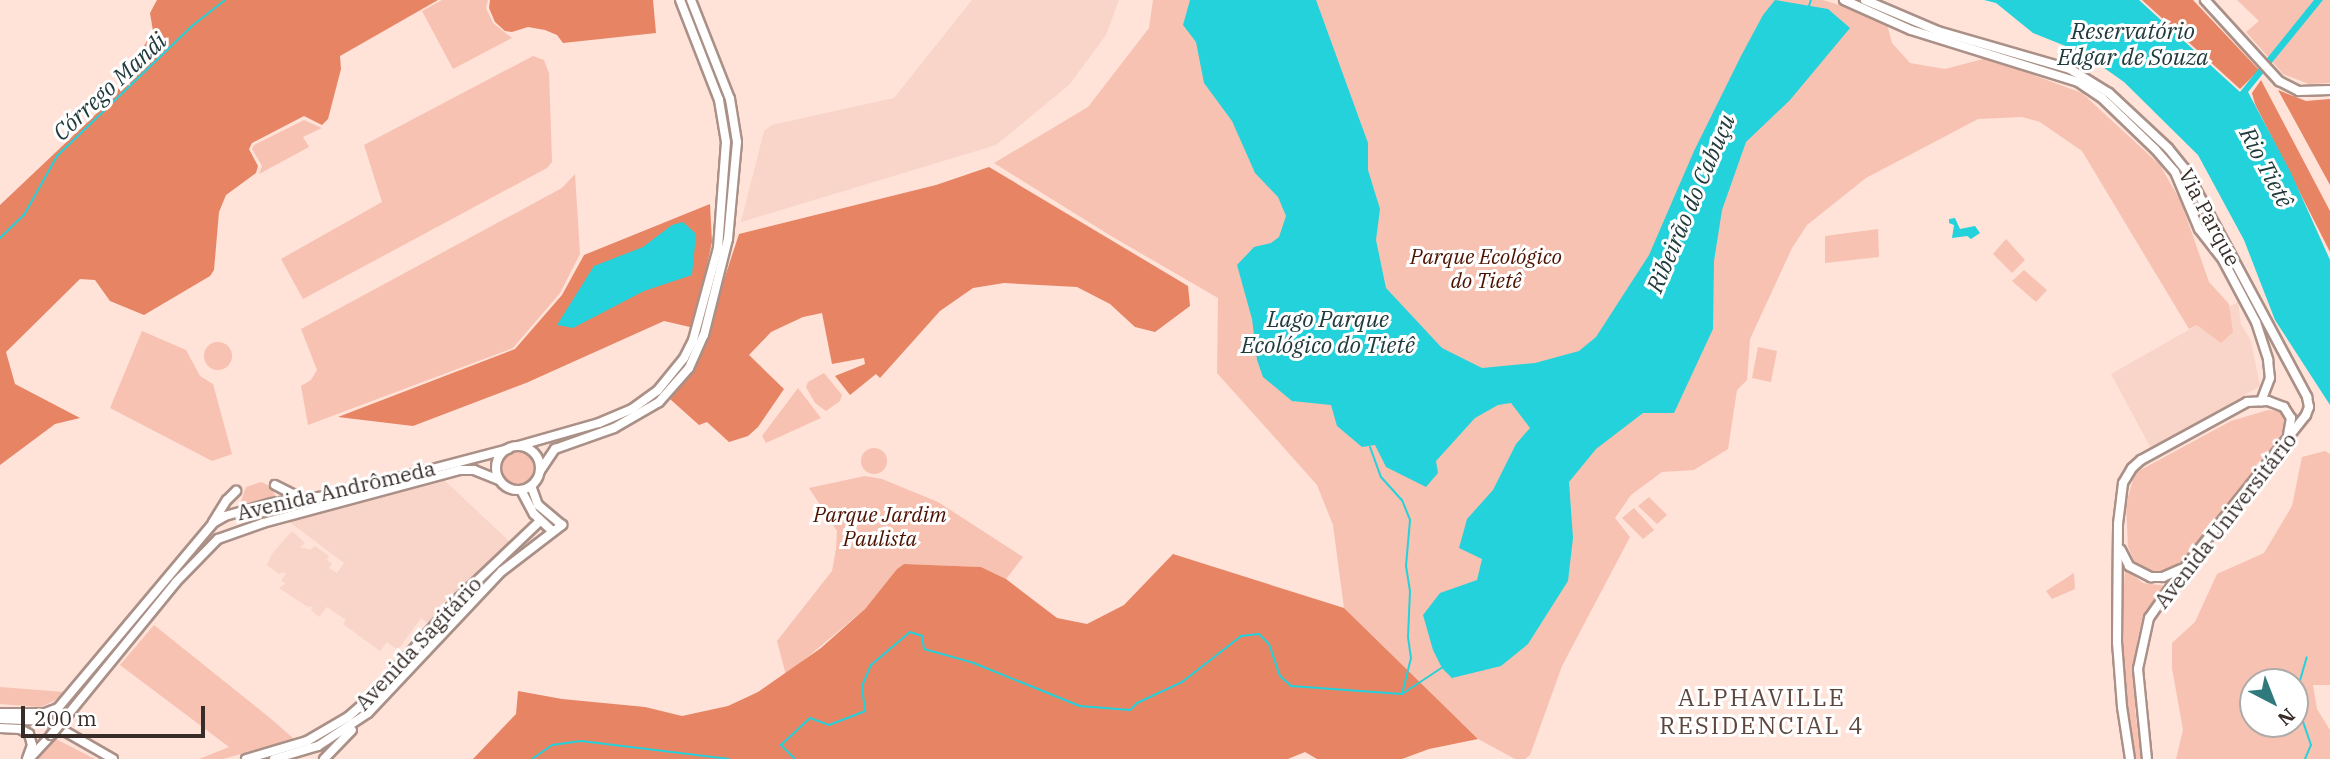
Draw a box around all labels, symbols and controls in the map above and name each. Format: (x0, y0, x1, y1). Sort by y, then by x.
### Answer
water label: Reservatório Edgar de Souza (2057, 16, 2209, 70)
water label: Córrego Mandi (47, 26, 171, 146)
water label: Ribeirão do Cabuçu (1640, 110, 1740, 296)
water label: Rio Tietê (2234, 122, 2300, 212)
street label: Via Parque (2174, 164, 2246, 270)
park label: Parque Ecológico do Tietê (1410, 243, 1562, 293)
water label: Lago Parque Ecológico do Tietê (1241, 304, 1415, 358)
street label: Avenida Universitário (2149, 427, 2301, 613)
street label: Avenida Andrômeda (234, 455, 438, 525)
park label: Parque Jardim Paulista (813, 501, 947, 551)
street label: Avenida Sagitário (350, 571, 486, 715)
north arrow (2239, 668, 2309, 738)
district label: ALPHAVILLE RESIDENCIAL 4 (1661, 684, 1863, 740)
scale bar (24, 692, 208, 736)
text: N (2273, 703, 2300, 731)
text: 200 m (34, 704, 97, 732)

